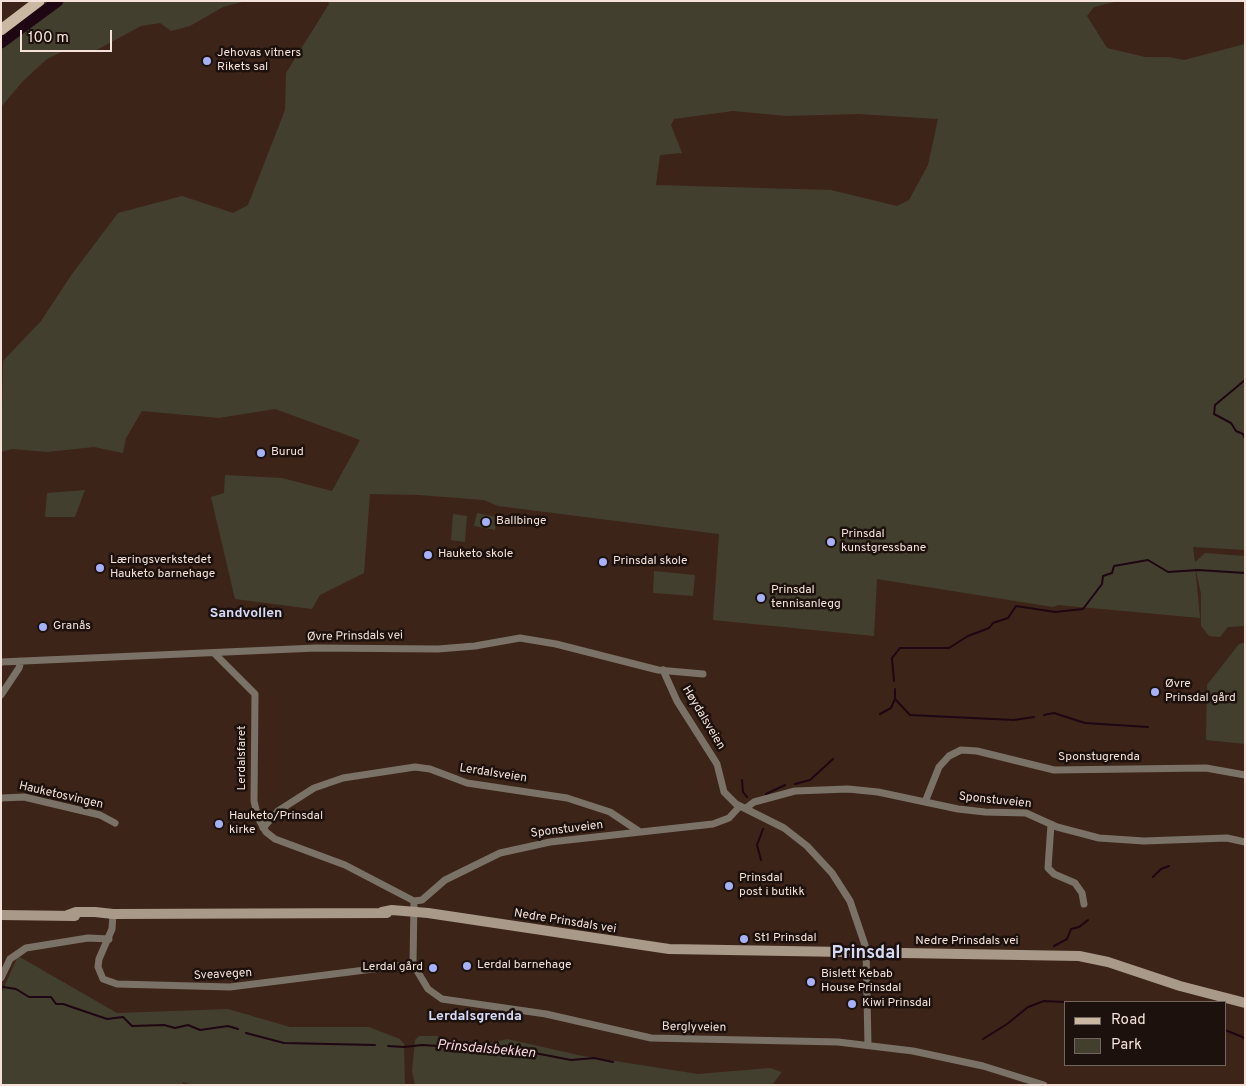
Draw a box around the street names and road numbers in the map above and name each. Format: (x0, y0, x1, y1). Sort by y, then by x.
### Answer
street label: Øvre Prinsdals vei (307, 629, 403, 645)
street label: Høydalsveien (678, 683, 728, 753)
street label: Lerdalsfaret (236, 725, 250, 791)
street label: Sponstugrenda (1058, 751, 1140, 765)
street label: Lerdalsveien (458, 762, 528, 786)
street label: Hauketosvingen (17, 779, 105, 813)
street label: Sponstuveien (958, 790, 1032, 812)
street label: Sponstuveien (530, 818, 604, 842)
street label: Nedre Prinsdals vei (513, 907, 617, 937)
street label: Nedre Prinsdals vei (915, 935, 1019, 949)
street label: Sveavegen (193, 966, 253, 984)
street label: Berglyveien (662, 1020, 726, 1036)

